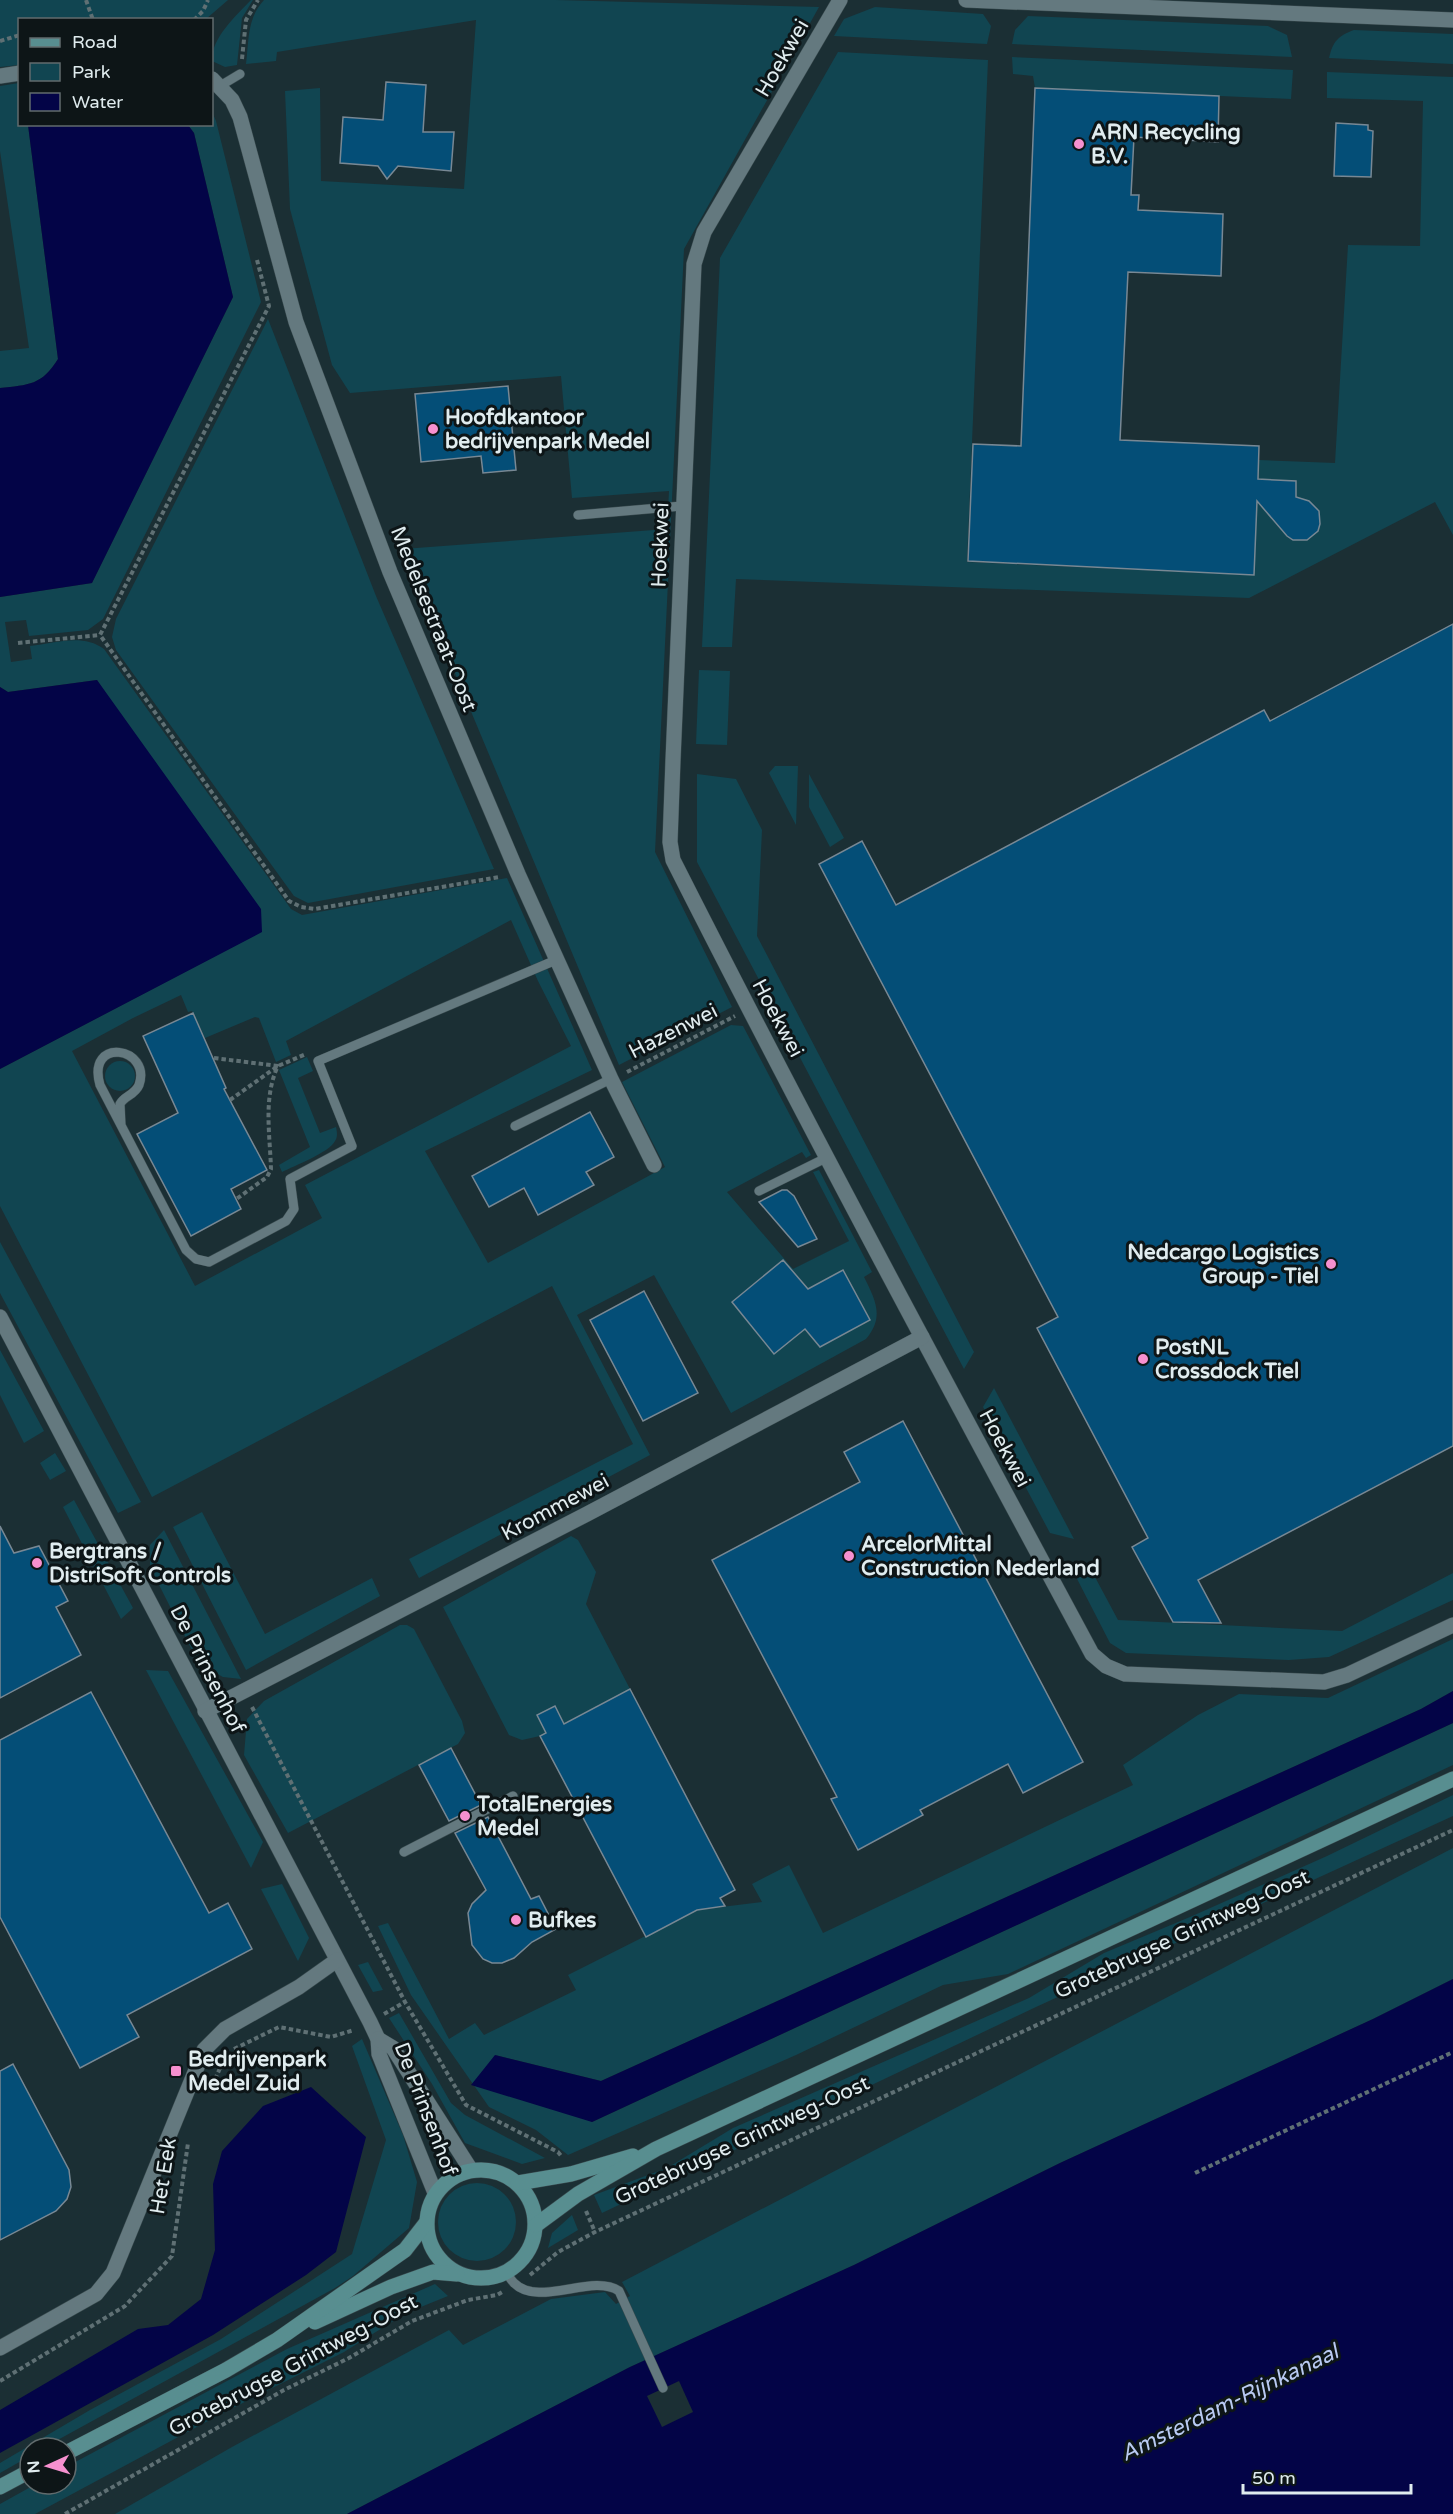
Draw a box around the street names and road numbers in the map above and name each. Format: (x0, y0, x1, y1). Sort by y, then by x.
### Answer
street label: Hoekwei (750, 15, 815, 101)
street label: Hoekwei (647, 502, 674, 588)
street label: Medelsestraat-Oost (385, 523, 482, 716)
street label: Hoekwei (747, 975, 809, 1062)
street label: Hazenwei (625, 998, 722, 1064)
street label: Hoekwei (974, 1405, 1036, 1492)
street label: Krommewei (497, 1469, 613, 1546)
street label: De Prinsenhof (164, 1601, 251, 1738)
street label: Grotebrugse Grintweg-Oost (1051, 1864, 1314, 2005)
street label: De Prinsenhof (389, 2039, 462, 2179)
street label: Grotebrugse Grintweg-Oost (611, 2070, 874, 2211)
street label: Het Eek (145, 2136, 182, 2216)
street label: Grotebrugse Grintweg-Oost (165, 2289, 422, 2442)

